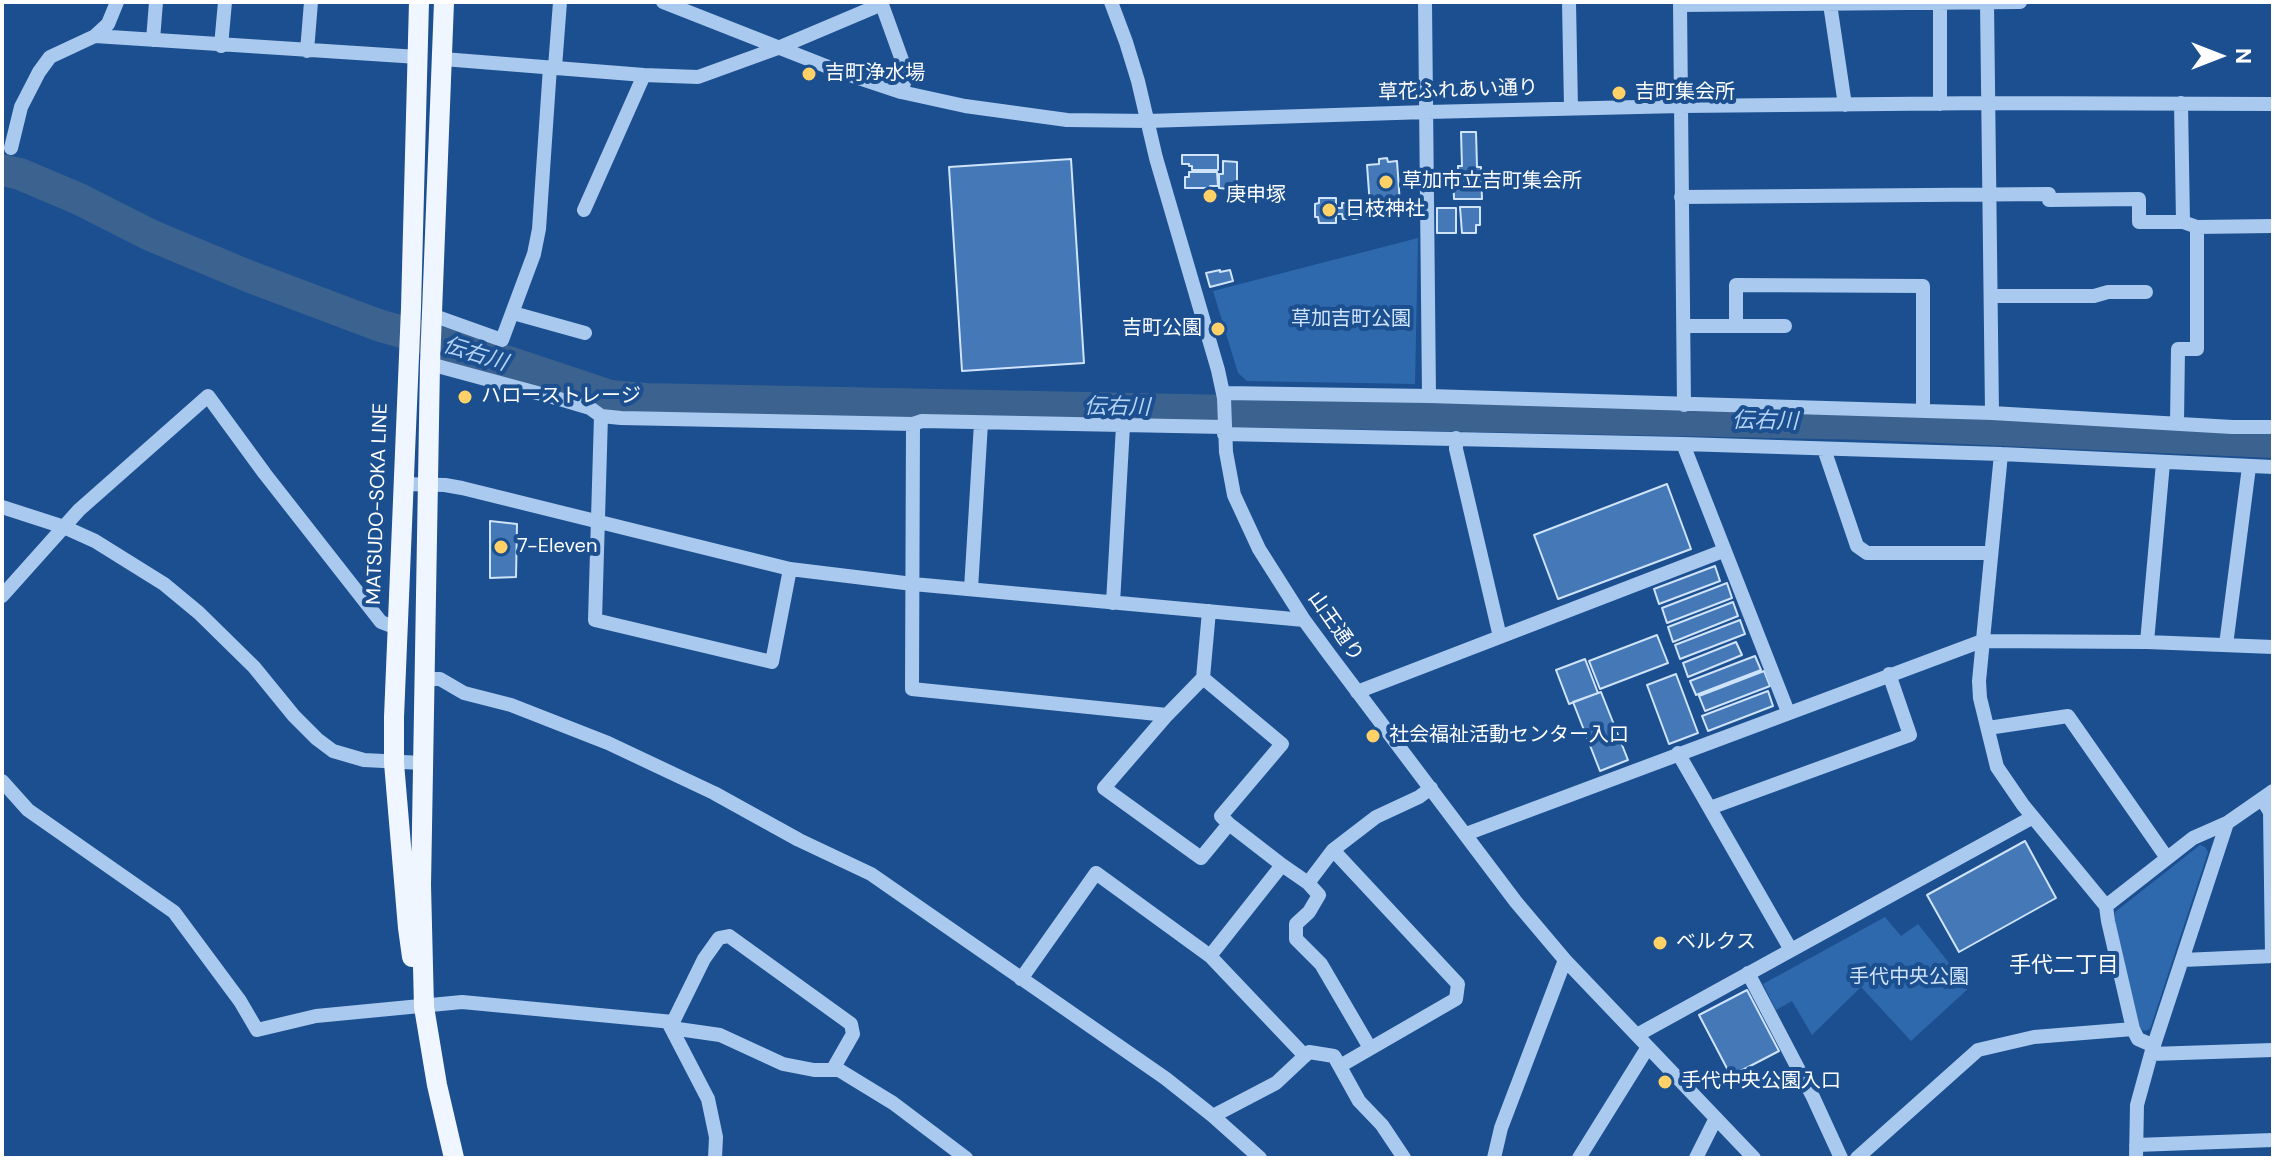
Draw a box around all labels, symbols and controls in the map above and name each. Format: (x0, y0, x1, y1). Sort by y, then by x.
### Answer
north arrow (2179, 16, 2259, 96)
text: N (2229, 48, 2258, 64)
place label: 吉町浄水場 (825, 62, 925, 86)
marker: 吉町浄水場 (800, 65, 818, 83)
street label: 草花ふれあい通り (1378, 76, 1538, 106)
place label: 吉町集会所 (1635, 81, 1735, 105)
marker: 吉町集会所 (1610, 84, 1628, 102)
place label: 草加市立吉町集会所 (1402, 170, 1582, 194)
marker: 草加市立吉町集会所 (1377, 173, 1395, 191)
place label: 庚申塚 (1226, 184, 1286, 208)
marker: 庚申塚 (1201, 187, 1219, 205)
place label: 日枝神社 (1345, 198, 1425, 222)
marker: 日枝神社 (1320, 201, 1338, 219)
park label: 草加吉町公園 (1291, 308, 1411, 332)
place label: 吉町公園 (1122, 317, 1202, 341)
marker: 吉町公園 (1209, 320, 1227, 338)
water label: 伝右川 (440, 333, 510, 377)
place label: ハローストレージ (481, 385, 641, 409)
marker: ハローストレージ (456, 388, 474, 406)
water label: 伝右川 (1084, 394, 1150, 422)
street label: MATSUDO-SOKA LINE (362, 403, 394, 605)
water label: 伝右川 (1732, 408, 1798, 436)
place label: 7-Eleven (517, 535, 597, 559)
marker: 7-Eleven (492, 538, 510, 556)
street label: 山王通り (1302, 587, 1368, 667)
place label: 社会福祉活動センター入口 (1389, 724, 1629, 748)
marker: 社会福祉活動センター入口 (1364, 727, 1382, 745)
place label: ベルクス (1676, 931, 1756, 955)
marker: ベルクス (1651, 934, 1669, 952)
district label: 手代二丁目 (2009, 953, 2119, 979)
park label: 手代中央公園 (1849, 966, 1969, 990)
place label: 手代中央公園入口 (1681, 1070, 1841, 1094)
marker: 手代中央公園入口 (1656, 1073, 1674, 1091)

